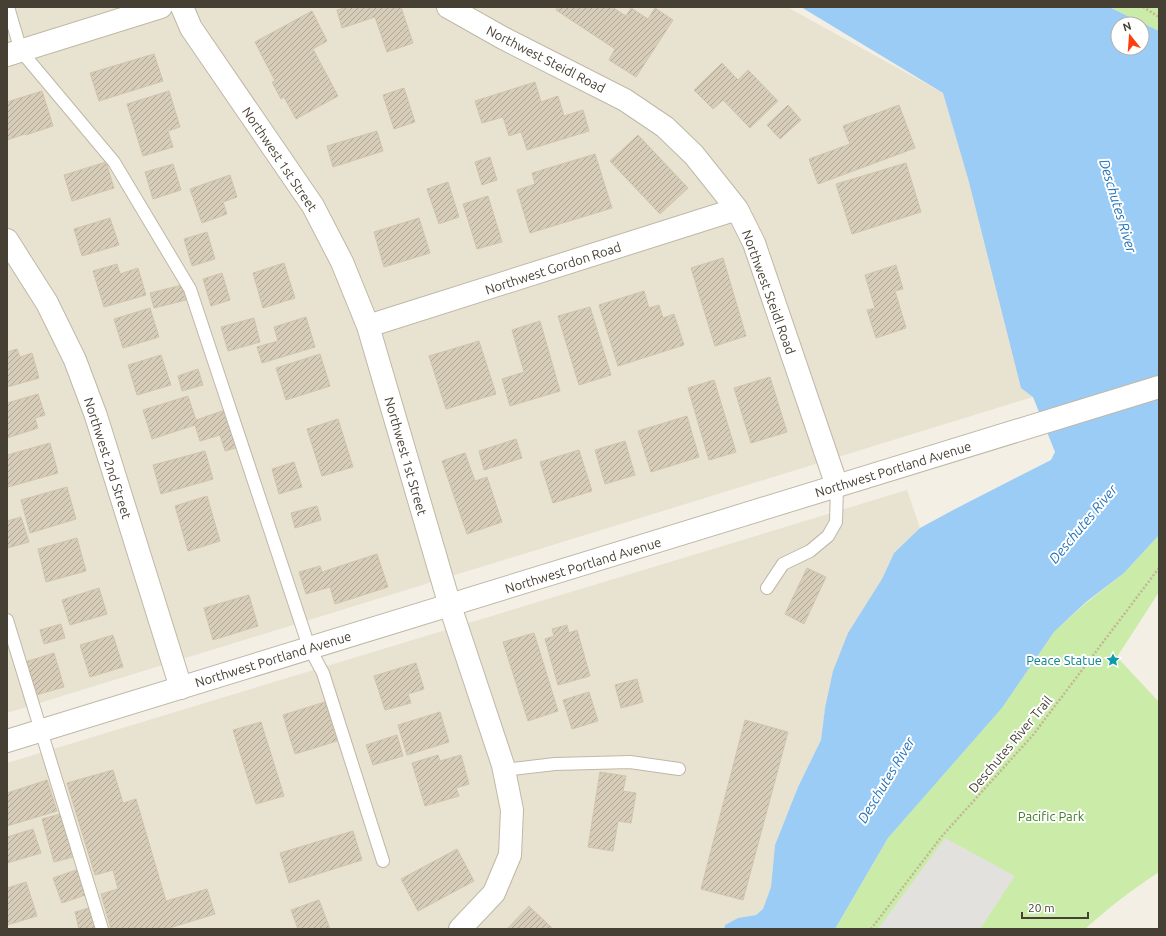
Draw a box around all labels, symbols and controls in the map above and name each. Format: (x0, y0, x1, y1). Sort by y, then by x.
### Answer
north arrow (1110, 16, 1150, 56)
text: N (1121, 19, 1133, 33)
street label: Northwest Steidl Road (484, 23, 608, 95)
street label: Northwest 1st Street (240, 104, 320, 214)
water label: Deschutes River (1096, 157, 1140, 255)
street label: Northwest Steidl Road (740, 228, 798, 356)
street label: Northwest Gordon Road (483, 239, 623, 297)
street label: Northwest 2nd Street (82, 395, 134, 521)
street label: Northwest 1st Street (382, 395, 430, 517)
street label: Northwest Portland Avenue (813, 439, 973, 499)
water label: Deschutes River (1046, 481, 1121, 566)
street label: Northwest Portland Avenue (503, 535, 663, 595)
street label: Northwest Portland Avenue (193, 629, 353, 689)
place icon: Peace Statue (1105, 652, 1121, 668)
place label: Peace Statue (1026, 653, 1102, 667)
street label: Deschutes River Trail (966, 693, 1055, 795)
water label: Deschutes River (854, 734, 918, 826)
park label: Pacific Park (1018, 809, 1085, 823)
scale bar (1022, 894, 1088, 920)
text: 20 m (1028, 901, 1055, 914)

